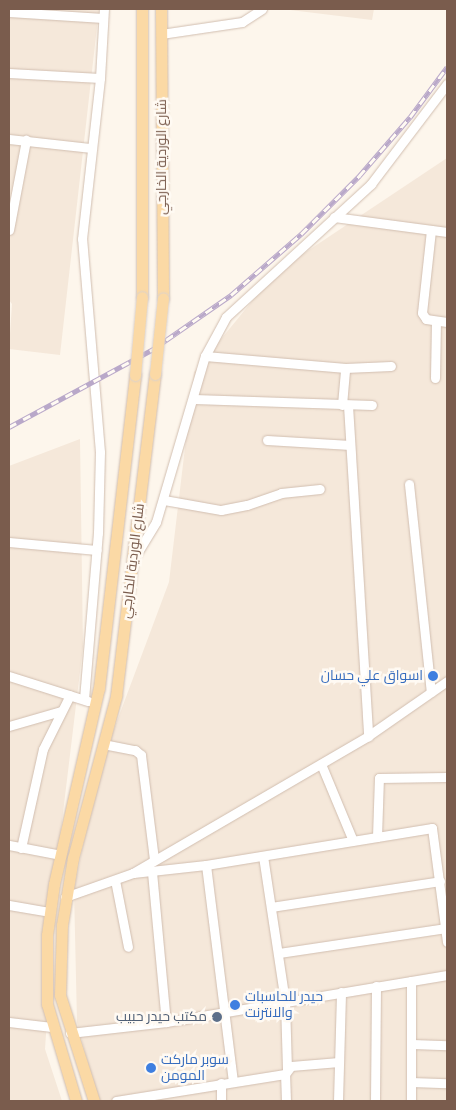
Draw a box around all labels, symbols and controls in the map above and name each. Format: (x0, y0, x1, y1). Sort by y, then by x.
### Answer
street label: شارع الوردية الخارجي (154, 99, 170, 215)
street label: شارع الوردية الخارجي (118, 503, 148, 619)
place label: اسواق علي حسان (321, 668, 423, 684)
marker: اسواق علي حسان (427, 670, 439, 682)
place label: حيدر للحاسبات والانترنت (245, 989, 323, 1022)
marker: حيدر للحاسبات والانترنت (229, 999, 241, 1011)
place label: مكتب حيدر حبيب (116, 1009, 207, 1025)
marker: مكتب حيدر حبيب (211, 1011, 223, 1023)
place label: سوبر ماركت المومن (161, 1052, 229, 1084)
marker: سوبر ماركت المومن (145, 1062, 157, 1074)

